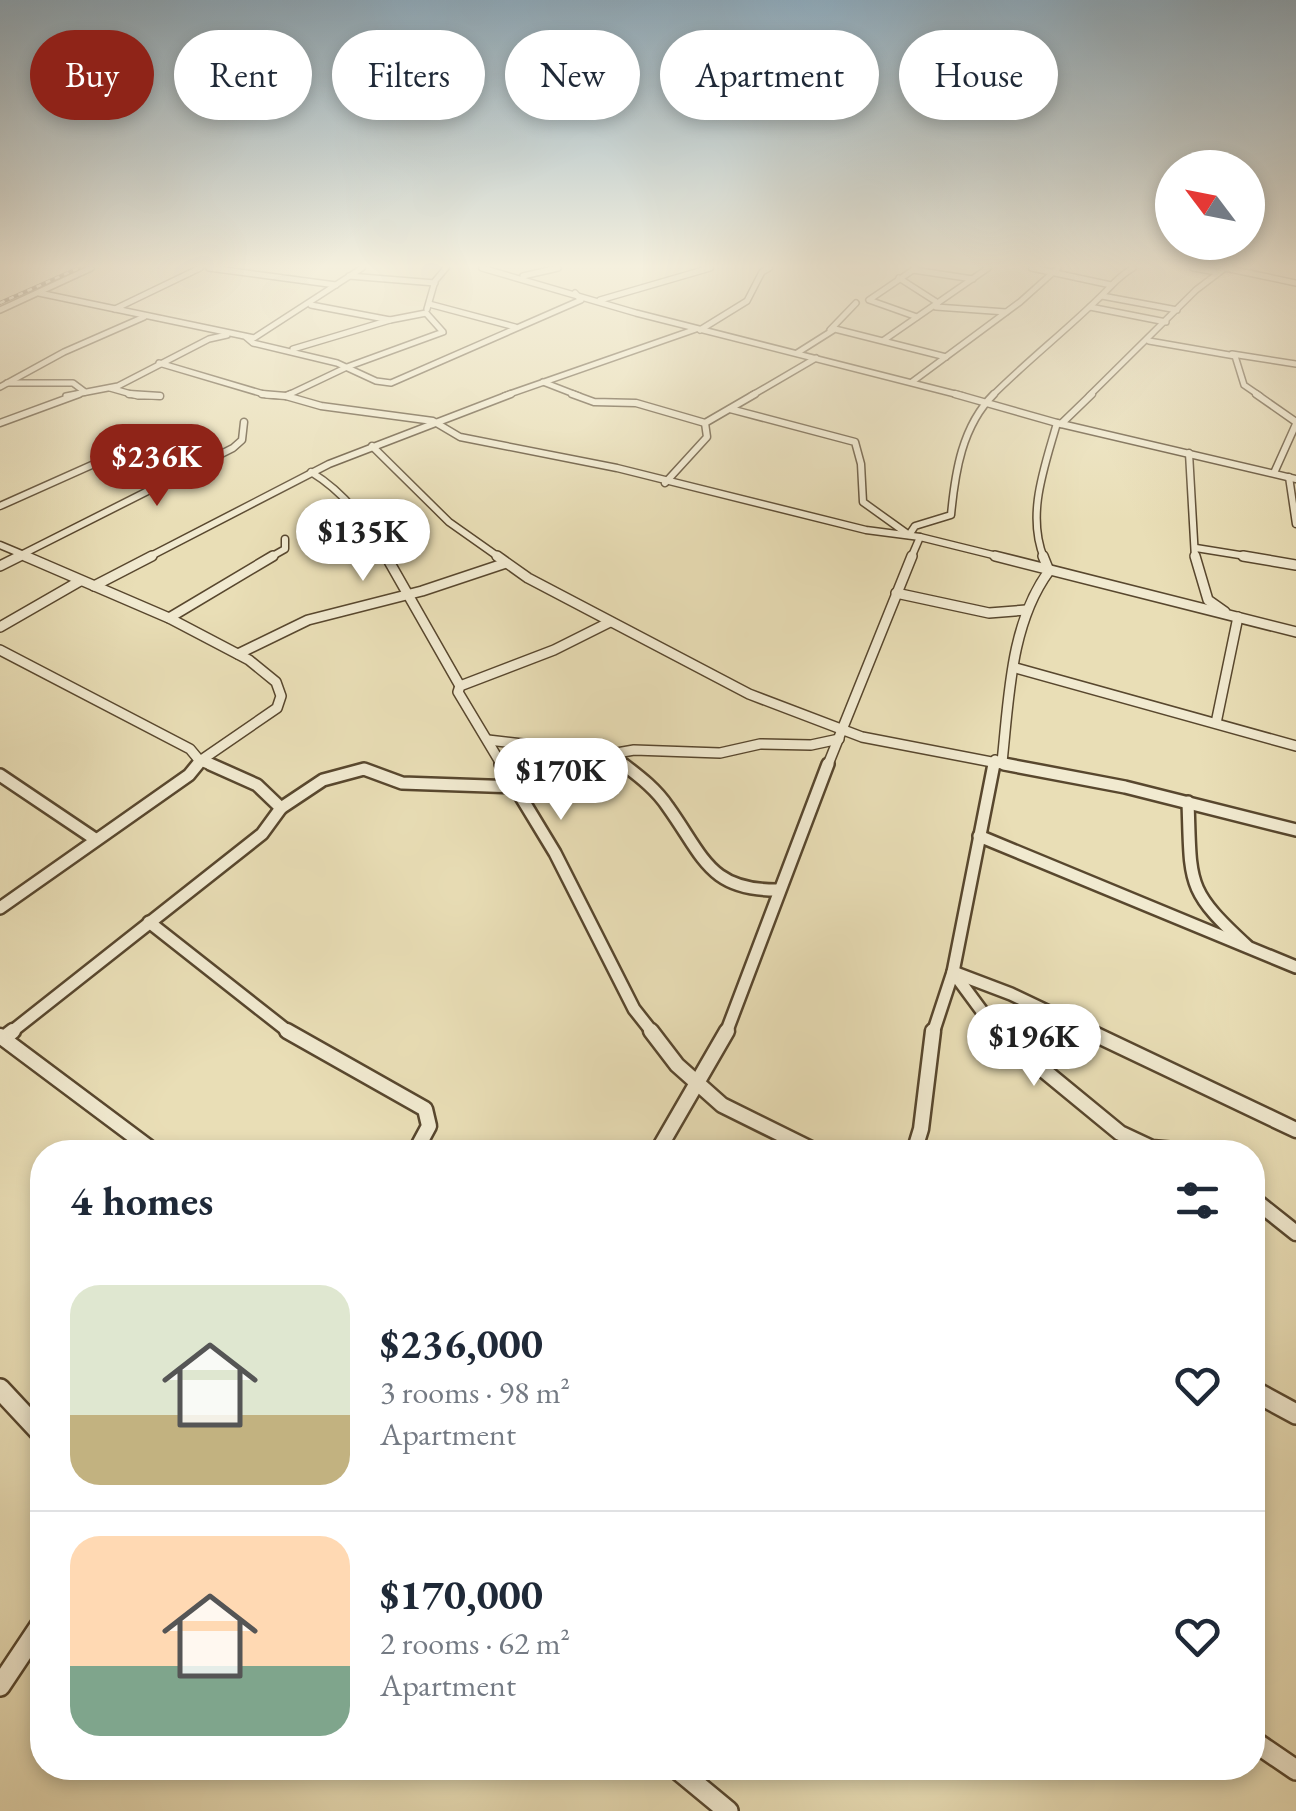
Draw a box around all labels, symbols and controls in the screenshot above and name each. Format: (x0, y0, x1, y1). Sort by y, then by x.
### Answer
chip: Buy (30, 30, 154, 120)
chip: Rent (174, 30, 312, 120)
chip: Filters (332, 30, 485, 120)
chip: New (505, 30, 640, 120)
chip: Apartment (660, 30, 879, 120)
chip: House (899, 30, 1058, 120)
north arrow (1155, 150, 1265, 260)
map controls (1155, 150, 1265, 260)
pin: $236K (87, 424, 227, 509)
text: $236K (112, 435, 202, 477)
pin: $135K (293, 499, 433, 584)
text: $135K (318, 510, 408, 552)
pin: $170K (491, 738, 631, 823)
text: $170K (516, 749, 606, 791)
pin: $196K (964, 1004, 1104, 1089)
text: $196K (989, 1015, 1079, 1057)
text: 4 homes (70, 1173, 213, 1228)
icon: filters (1170, 1173, 1225, 1228)
text: $236,000 (380, 1316, 543, 1371)
icon: home (150, 1325, 270, 1445)
icon: heart (1170, 1358, 1225, 1413)
text: 3 rooms · 98 m² (380, 1371, 570, 1413)
text: Apartment (380, 1413, 516, 1455)
text: $170,000 (380, 1567, 543, 1622)
icon: home (150, 1576, 270, 1696)
icon: heart (1170, 1609, 1225, 1664)
text: 2 rooms · 62 m² (380, 1622, 570, 1664)
text: Apartment (380, 1664, 516, 1706)

